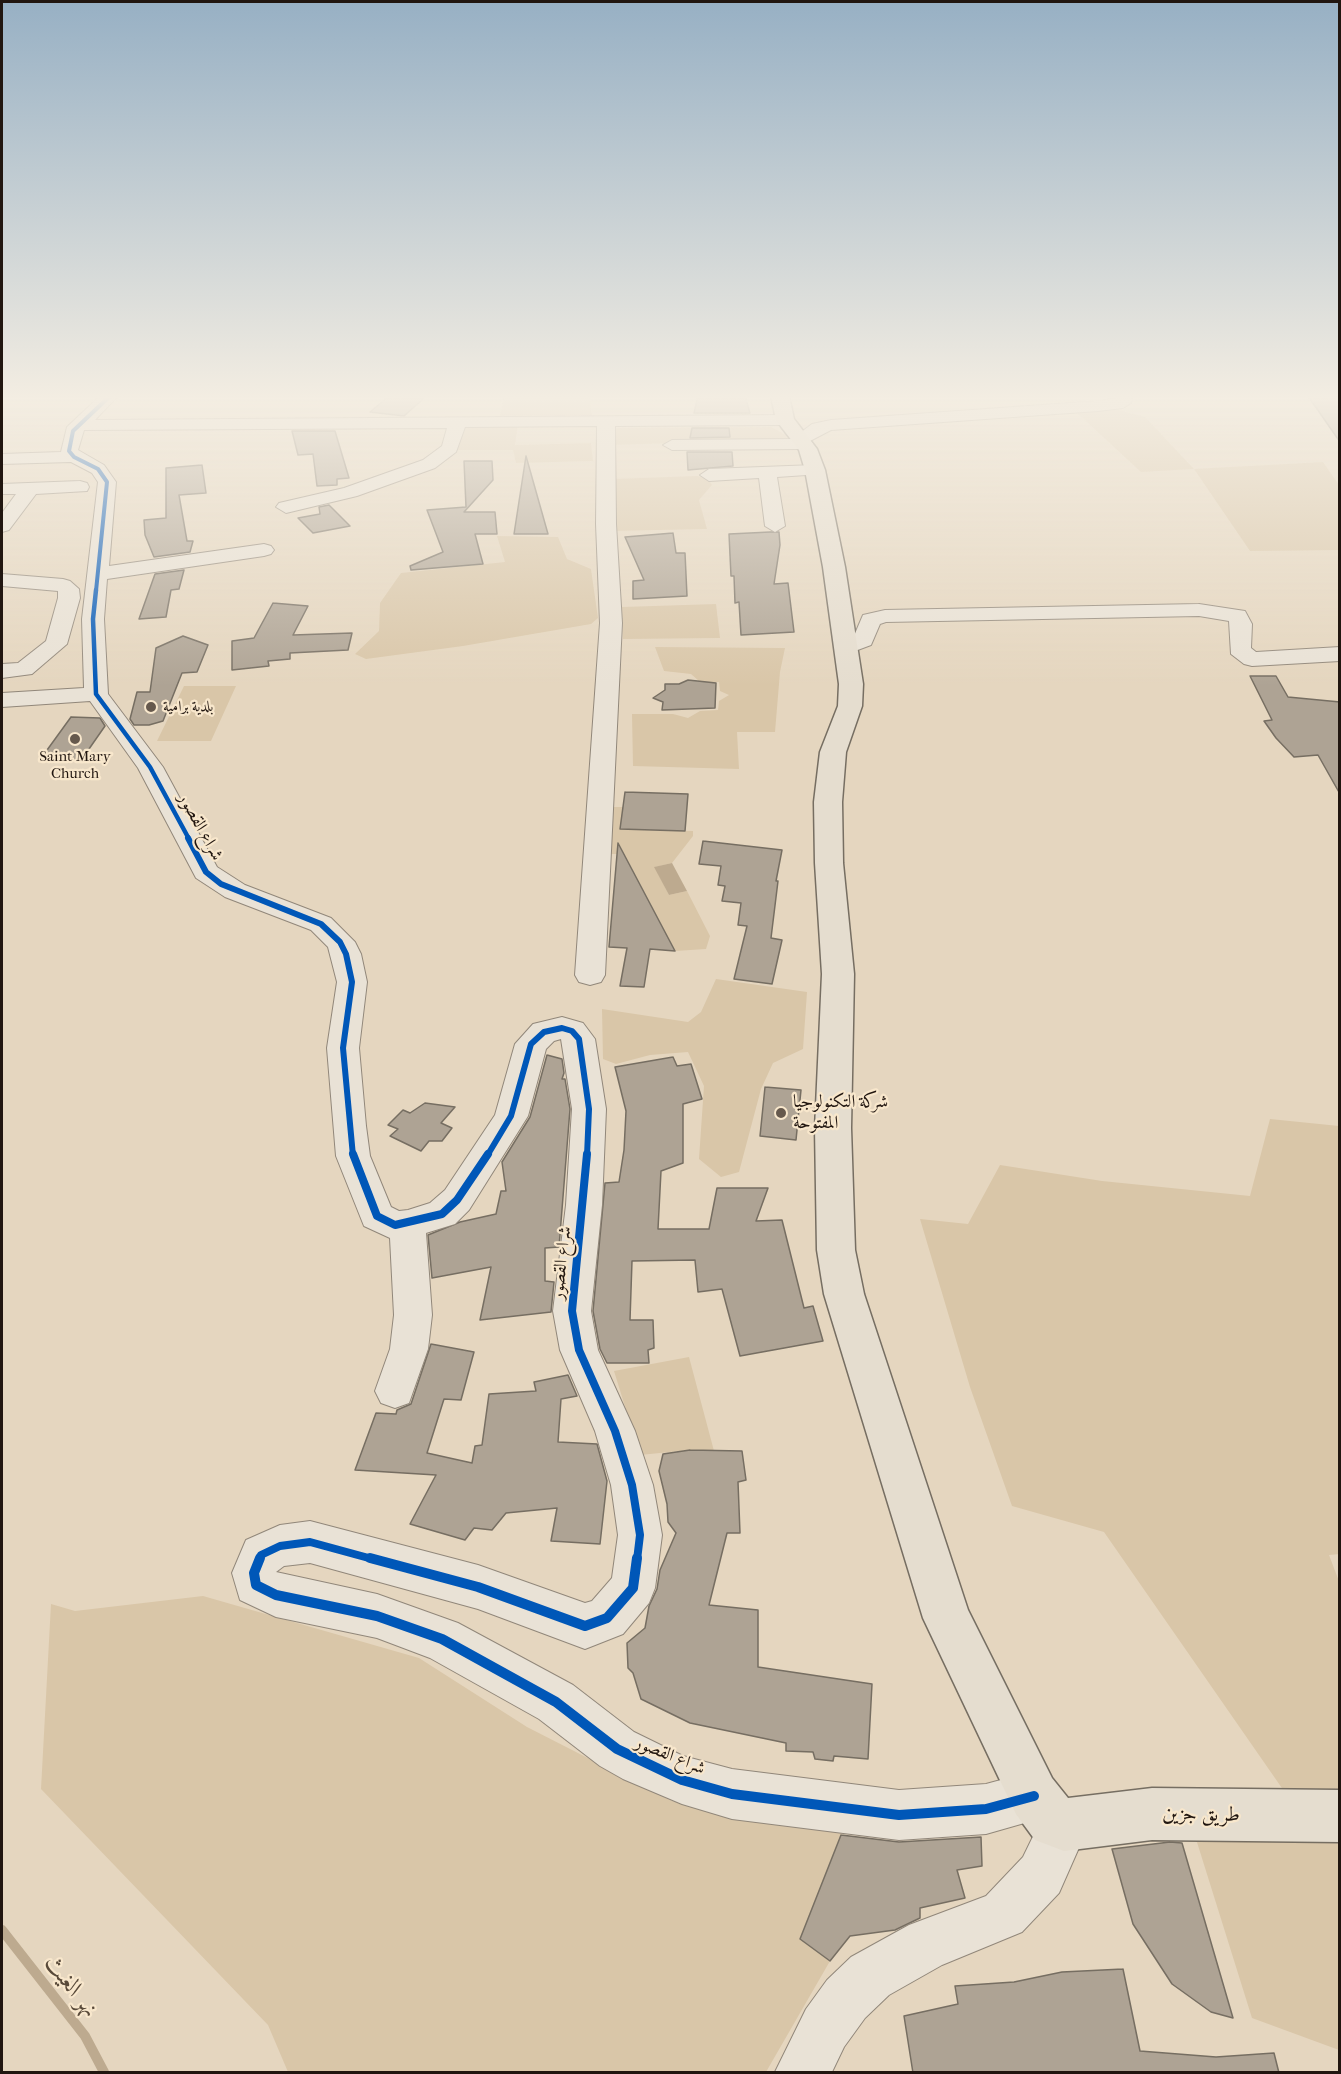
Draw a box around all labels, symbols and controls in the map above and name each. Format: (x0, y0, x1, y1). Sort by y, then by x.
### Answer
place label: بلدية برامية (163, 698, 213, 716)
marker: بلدية برامية (144, 700, 158, 714)
marker: Saint Mary Church (68, 732, 82, 746)
place label: Saint Mary Church (39, 748, 111, 783)
street label: شراع القصور (173, 789, 227, 865)
place label: شركة التكنولوجيا المفتوحة (793, 1092, 888, 1134)
marker: شركة التكنولوجيا المفتوحة (774, 1106, 788, 1120)
street label: شراع القصور (547, 1225, 577, 1301)
street label: شراع القصور (632, 1732, 708, 1780)
street label: طريق جزين (1162, 1802, 1240, 1828)
water label: نهر الغيث (38, 1950, 104, 2024)

